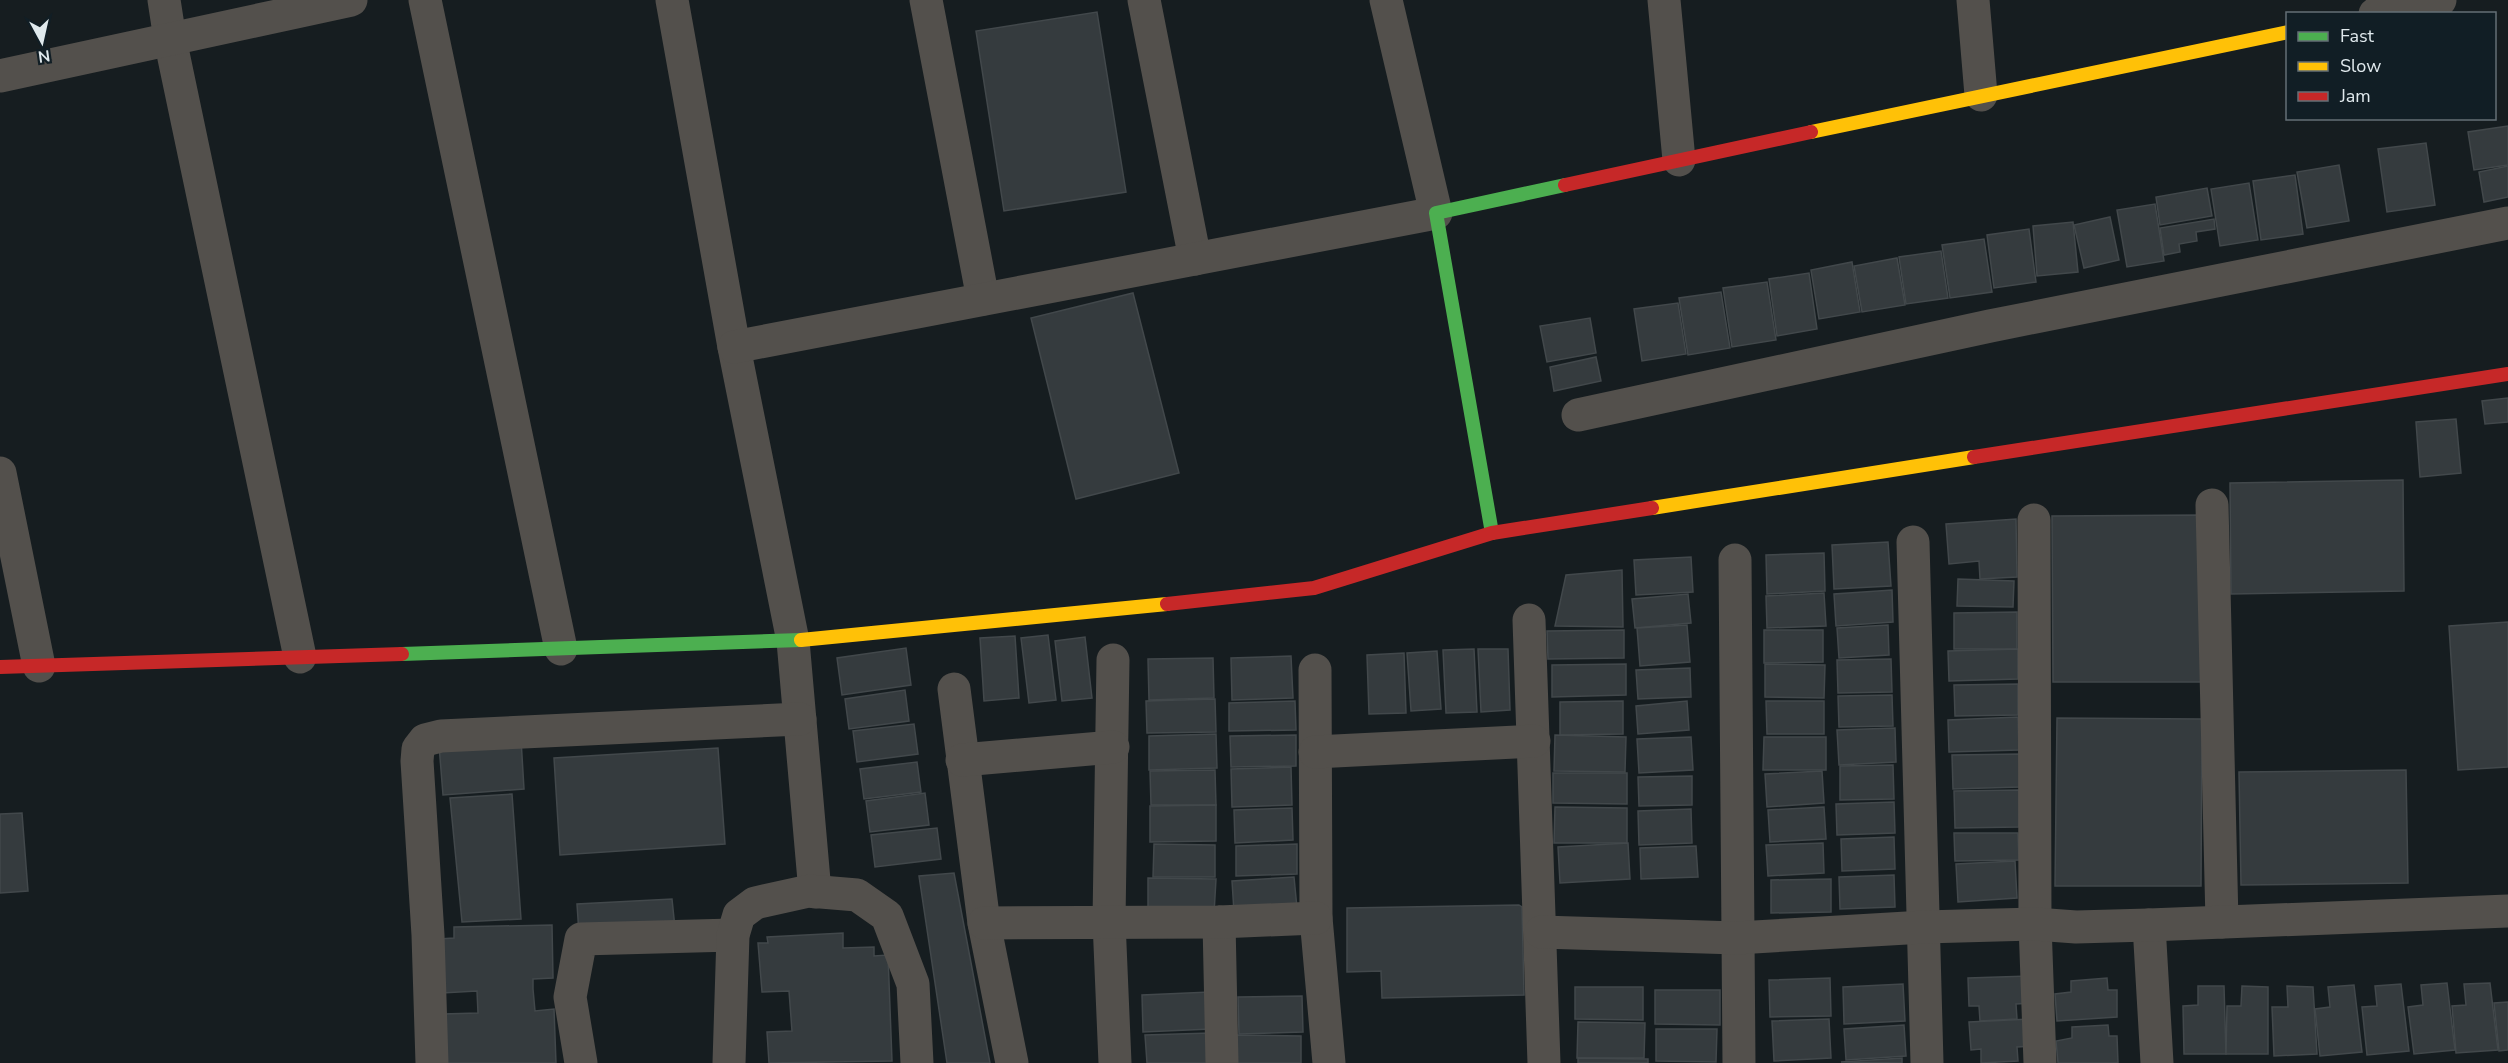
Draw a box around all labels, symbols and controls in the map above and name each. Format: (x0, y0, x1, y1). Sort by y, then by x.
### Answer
north arrow (12, 12, 72, 72)
legend (2286, 12, 2496, 120)
text: Fast (2340, 24, 2375, 48)
text: N (36, 44, 51, 68)
text: Slow (2340, 54, 2381, 78)
text: Jam (2339, 84, 2371, 108)

